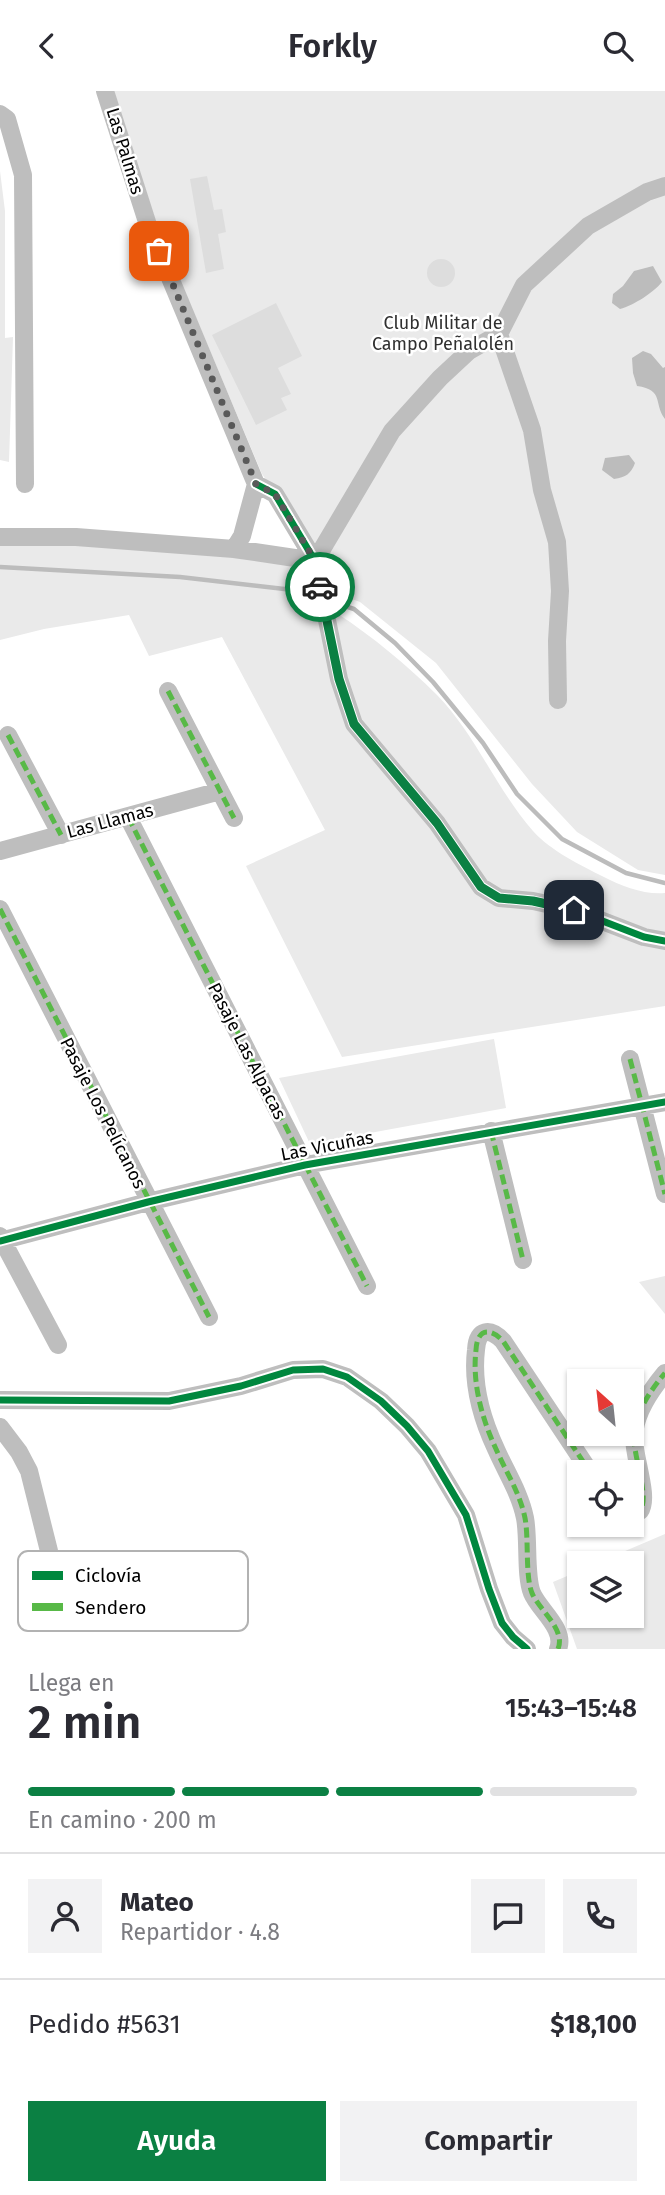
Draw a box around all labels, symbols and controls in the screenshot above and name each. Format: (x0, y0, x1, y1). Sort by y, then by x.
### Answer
icon: back (28, 27, 66, 65)
text: Forkly (288, 27, 377, 65)
icon: search (599, 27, 637, 65)
street label: Las Palmas (101, 105, 149, 197)
pin (129, 221, 189, 281)
icon: bag (140, 232, 178, 270)
park label: Club Militar de Campo Peñalolén (372, 312, 514, 355)
courier (285, 552, 355, 622)
icon: car (301, 568, 339, 606)
street label: Las Llamas (64, 799, 156, 843)
pin (544, 880, 604, 940)
icon: home (555, 891, 593, 929)
street label: Pasaje Las Alpacas (203, 979, 291, 1123)
street label: Pasaje Los Pelícanos (55, 1034, 151, 1192)
street label: Las Vicuñas (279, 1126, 375, 1166)
north arrow (567, 1369, 644, 1445)
map controls (567, 1369, 644, 1628)
button: locate (567, 1460, 644, 1537)
legend (18, 1551, 248, 1631)
button: layers (567, 1551, 644, 1628)
text: Ciclovía (75, 1564, 142, 1587)
text: Sendero (75, 1596, 146, 1619)
text: Llega en (28, 1669, 114, 1697)
text: 15:43–15:48 (505, 1693, 637, 1724)
text: 2 min (28, 1695, 141, 1750)
text: En camino · 200 m (28, 1806, 217, 1834)
button: person (28, 1879, 102, 1953)
button: chat (471, 1879, 545, 1953)
button: phone (563, 1879, 637, 1953)
text: Mateo (120, 1887, 194, 1918)
text: Repartidor · 4.8 (120, 1918, 280, 1946)
text: Pedido #5631 (28, 2009, 181, 2040)
text: $18,100 (550, 2009, 637, 2040)
button: Ayuda (28, 2101, 326, 2181)
button: Compartir (340, 2101, 637, 2181)

